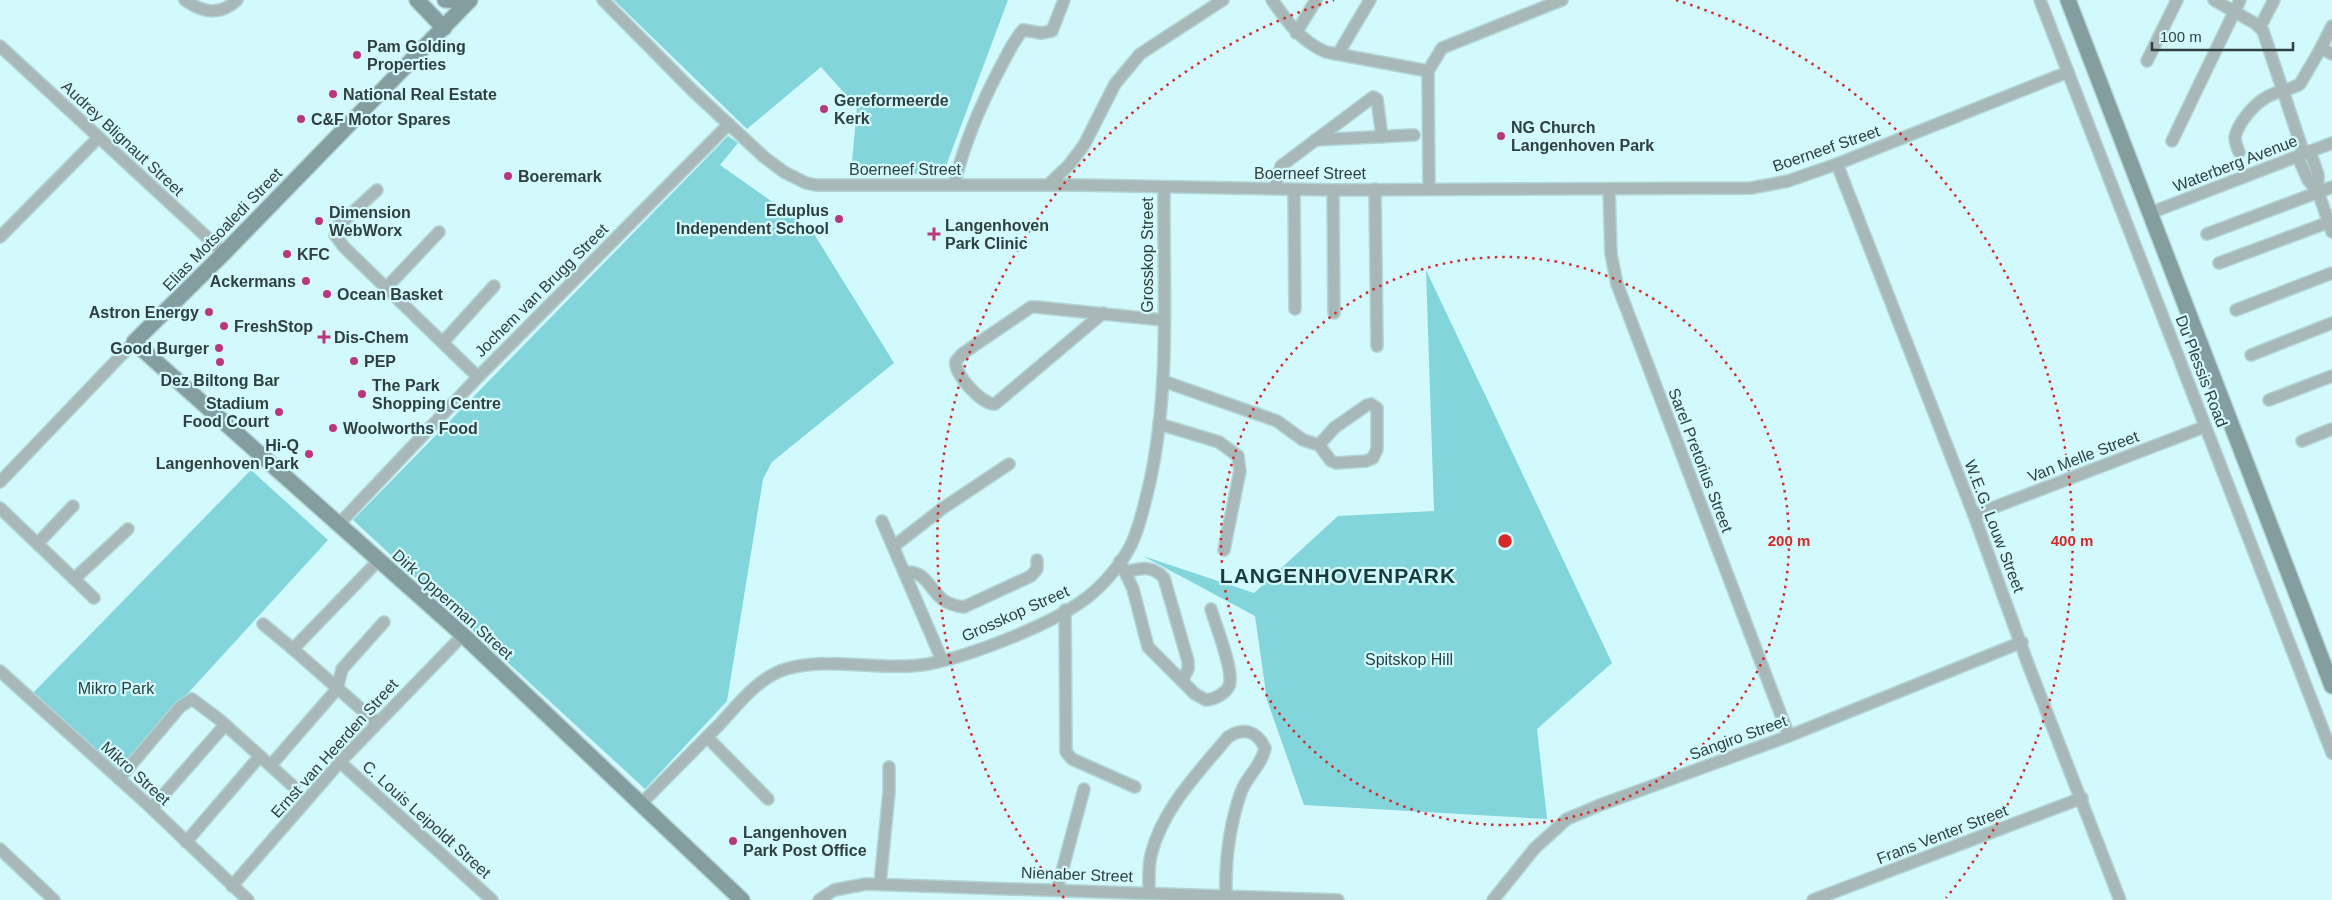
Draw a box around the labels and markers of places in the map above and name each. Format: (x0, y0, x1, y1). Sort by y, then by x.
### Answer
place label: Pam Golding Properties (367, 38, 466, 73)
marker: Pam Golding Properties (351, 49, 363, 61)
place label: National Real Estate (343, 86, 497, 103)
marker: National Real Estate (327, 88, 339, 100)
place label: Gereformeerde Kerk (834, 92, 949, 127)
marker: Gereformeerde Kerk (818, 103, 830, 115)
place label: C&F Motor Spares (311, 111, 451, 128)
marker: C&F Motor Spares (295, 113, 307, 125)
place label: NG Church Langenhoven Park (1511, 119, 1654, 154)
marker: NG Church Langenhoven Park (1495, 130, 1507, 142)
place label: Boeremark (518, 168, 602, 185)
marker: Boeremark (502, 170, 514, 182)
place label: Eduplus Independent School (676, 202, 829, 237)
place label: Dimension WebWorx (329, 204, 411, 239)
marker: Eduplus Independent School (833, 213, 845, 225)
marker: Dimension WebWorx (313, 215, 325, 227)
place label: Langenhoven Park Clinic (945, 217, 1049, 252)
marker: Langenhoven Park Clinic (927, 227, 941, 241)
place label: KFC (297, 246, 330, 263)
marker: KFC (281, 248, 293, 260)
place label: Ackermans (210, 273, 296, 290)
marker: Ackermans (300, 275, 312, 287)
place label: Ocean Basket (337, 286, 444, 303)
marker: Ocean Basket (321, 288, 333, 300)
place label: Astron Energy (89, 304, 199, 321)
marker: Astron Energy (203, 306, 215, 318)
place label: FreshStop (234, 318, 313, 335)
marker: FreshStop (218, 320, 230, 332)
place label: Dis-Chem (334, 329, 409, 346)
marker: Dis-Chem (318, 331, 330, 343)
place label: Good Burger (110, 340, 209, 357)
marker: Good Burger (213, 342, 225, 354)
place label: PEP (364, 353, 396, 370)
marker: PEP (348, 355, 360, 367)
marker: Dez Biltong Bar (214, 356, 226, 368)
place label: Dez Biltong Bar (160, 372, 280, 389)
place label: The Park Shopping Centre (372, 377, 501, 412)
marker: The Park Shopping Centre (356, 388, 368, 400)
place label: Stadium Food Court (183, 395, 270, 430)
marker: Stadium Food Court (273, 406, 285, 418)
place label: Woolworths Food (343, 420, 478, 437)
marker: Woolworths Food (327, 422, 339, 434)
place label: Hi-Q Langenhoven Park (156, 437, 299, 472)
marker: Hi-Q Langenhoven Park (303, 448, 315, 460)
centre of rings (1496, 532, 1514, 550)
place label: Langenhoven Park Post Office (743, 824, 867, 859)
marker: Langenhoven Park Post Office (727, 835, 739, 847)

